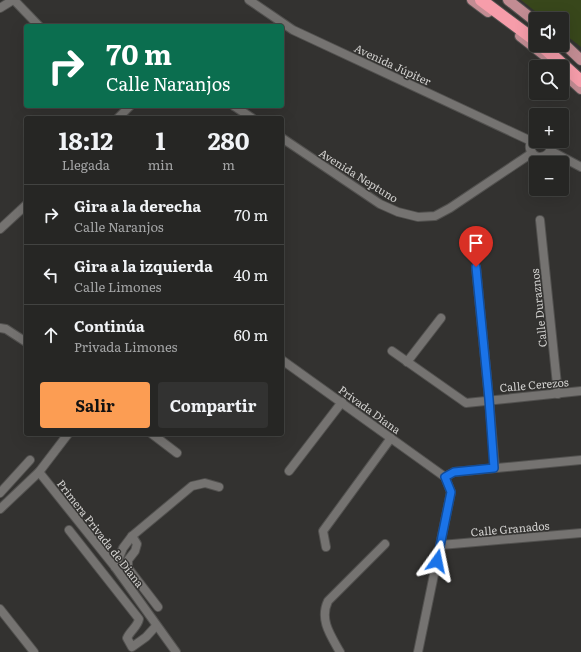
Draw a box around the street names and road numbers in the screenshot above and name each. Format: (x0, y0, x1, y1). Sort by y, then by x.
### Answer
street label: Avenida Júpiter (352, 39, 435, 89)
street label: Avenida Neptuno (316, 144, 402, 206)
street label: Calle Duraznos (526, 268, 550, 348)
street label: Calle Cerezos (499, 373, 569, 395)
street label: Privada Diana (336, 381, 404, 437)
street label: Primera Privada de Diana (54, 476, 148, 590)
street label: Calle Granados (470, 517, 550, 539)

